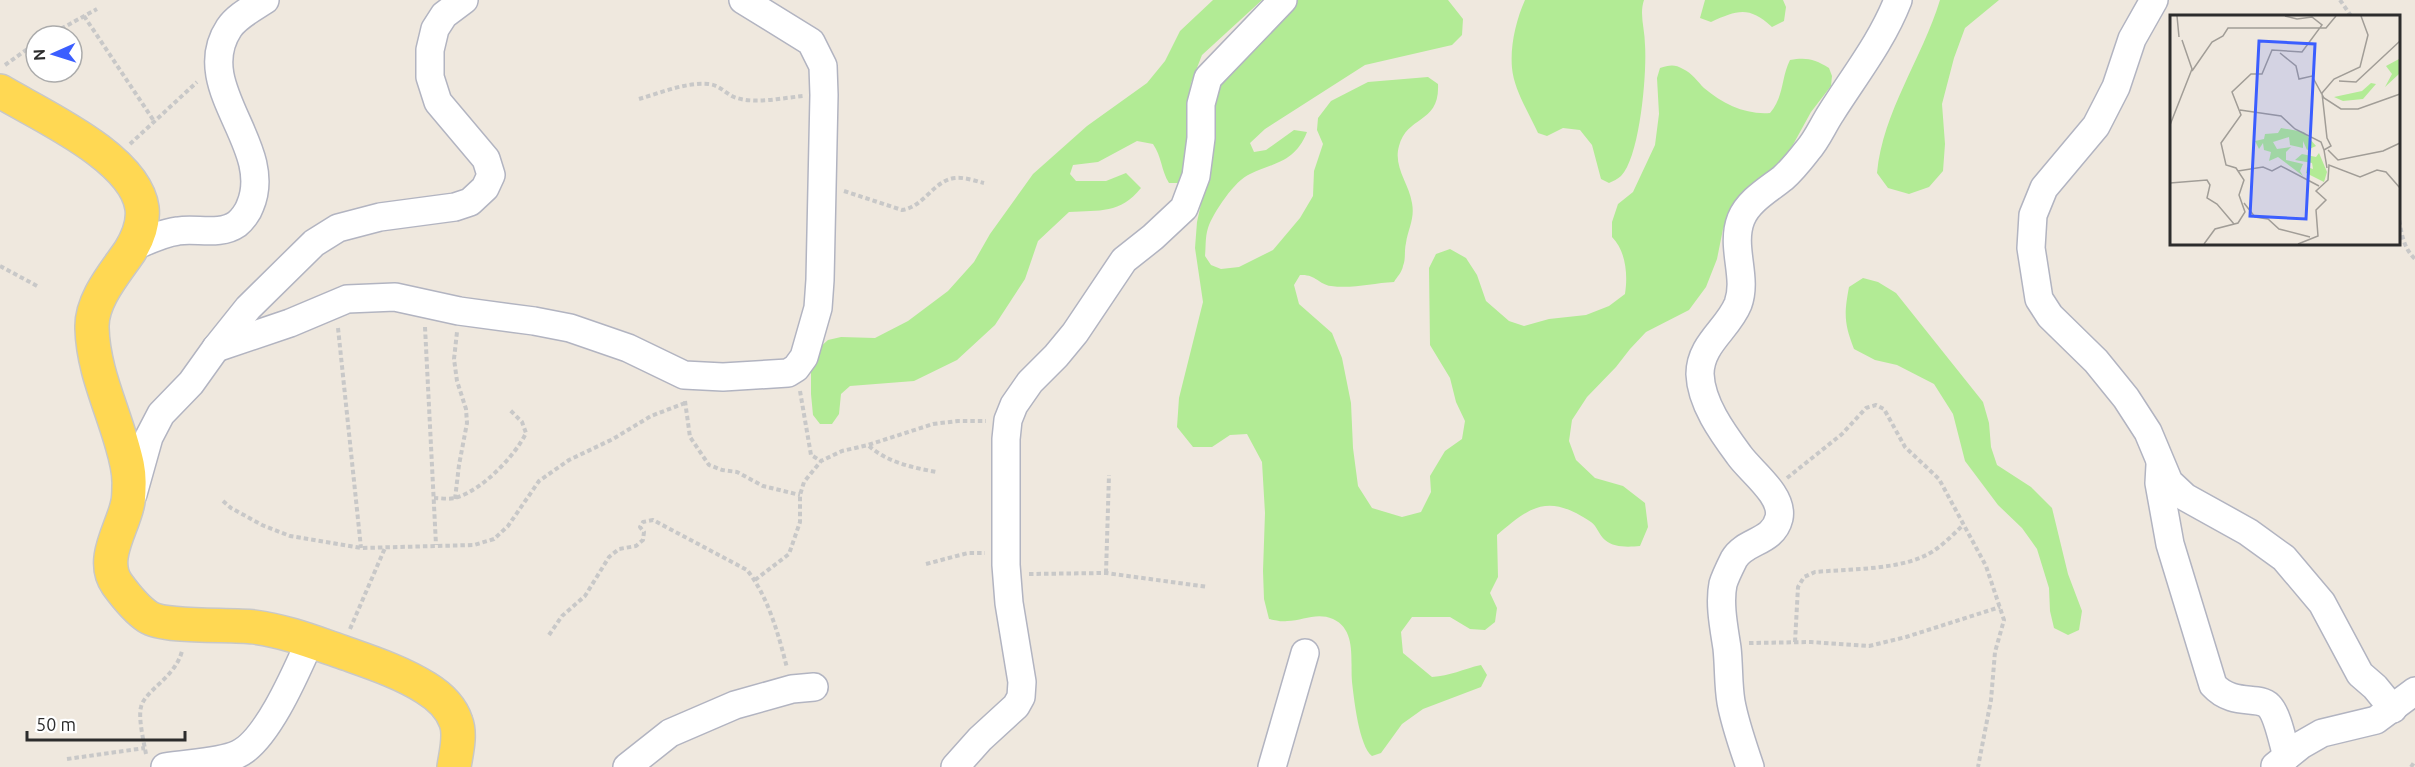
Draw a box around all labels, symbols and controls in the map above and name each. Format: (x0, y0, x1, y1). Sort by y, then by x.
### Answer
inset map (2170, 15, 2400, 244)
north arrow (24, 24, 84, 84)
text: N (30, 48, 48, 61)
scale bar (27, 704, 184, 742)
text: 50 m (36, 714, 76, 734)

